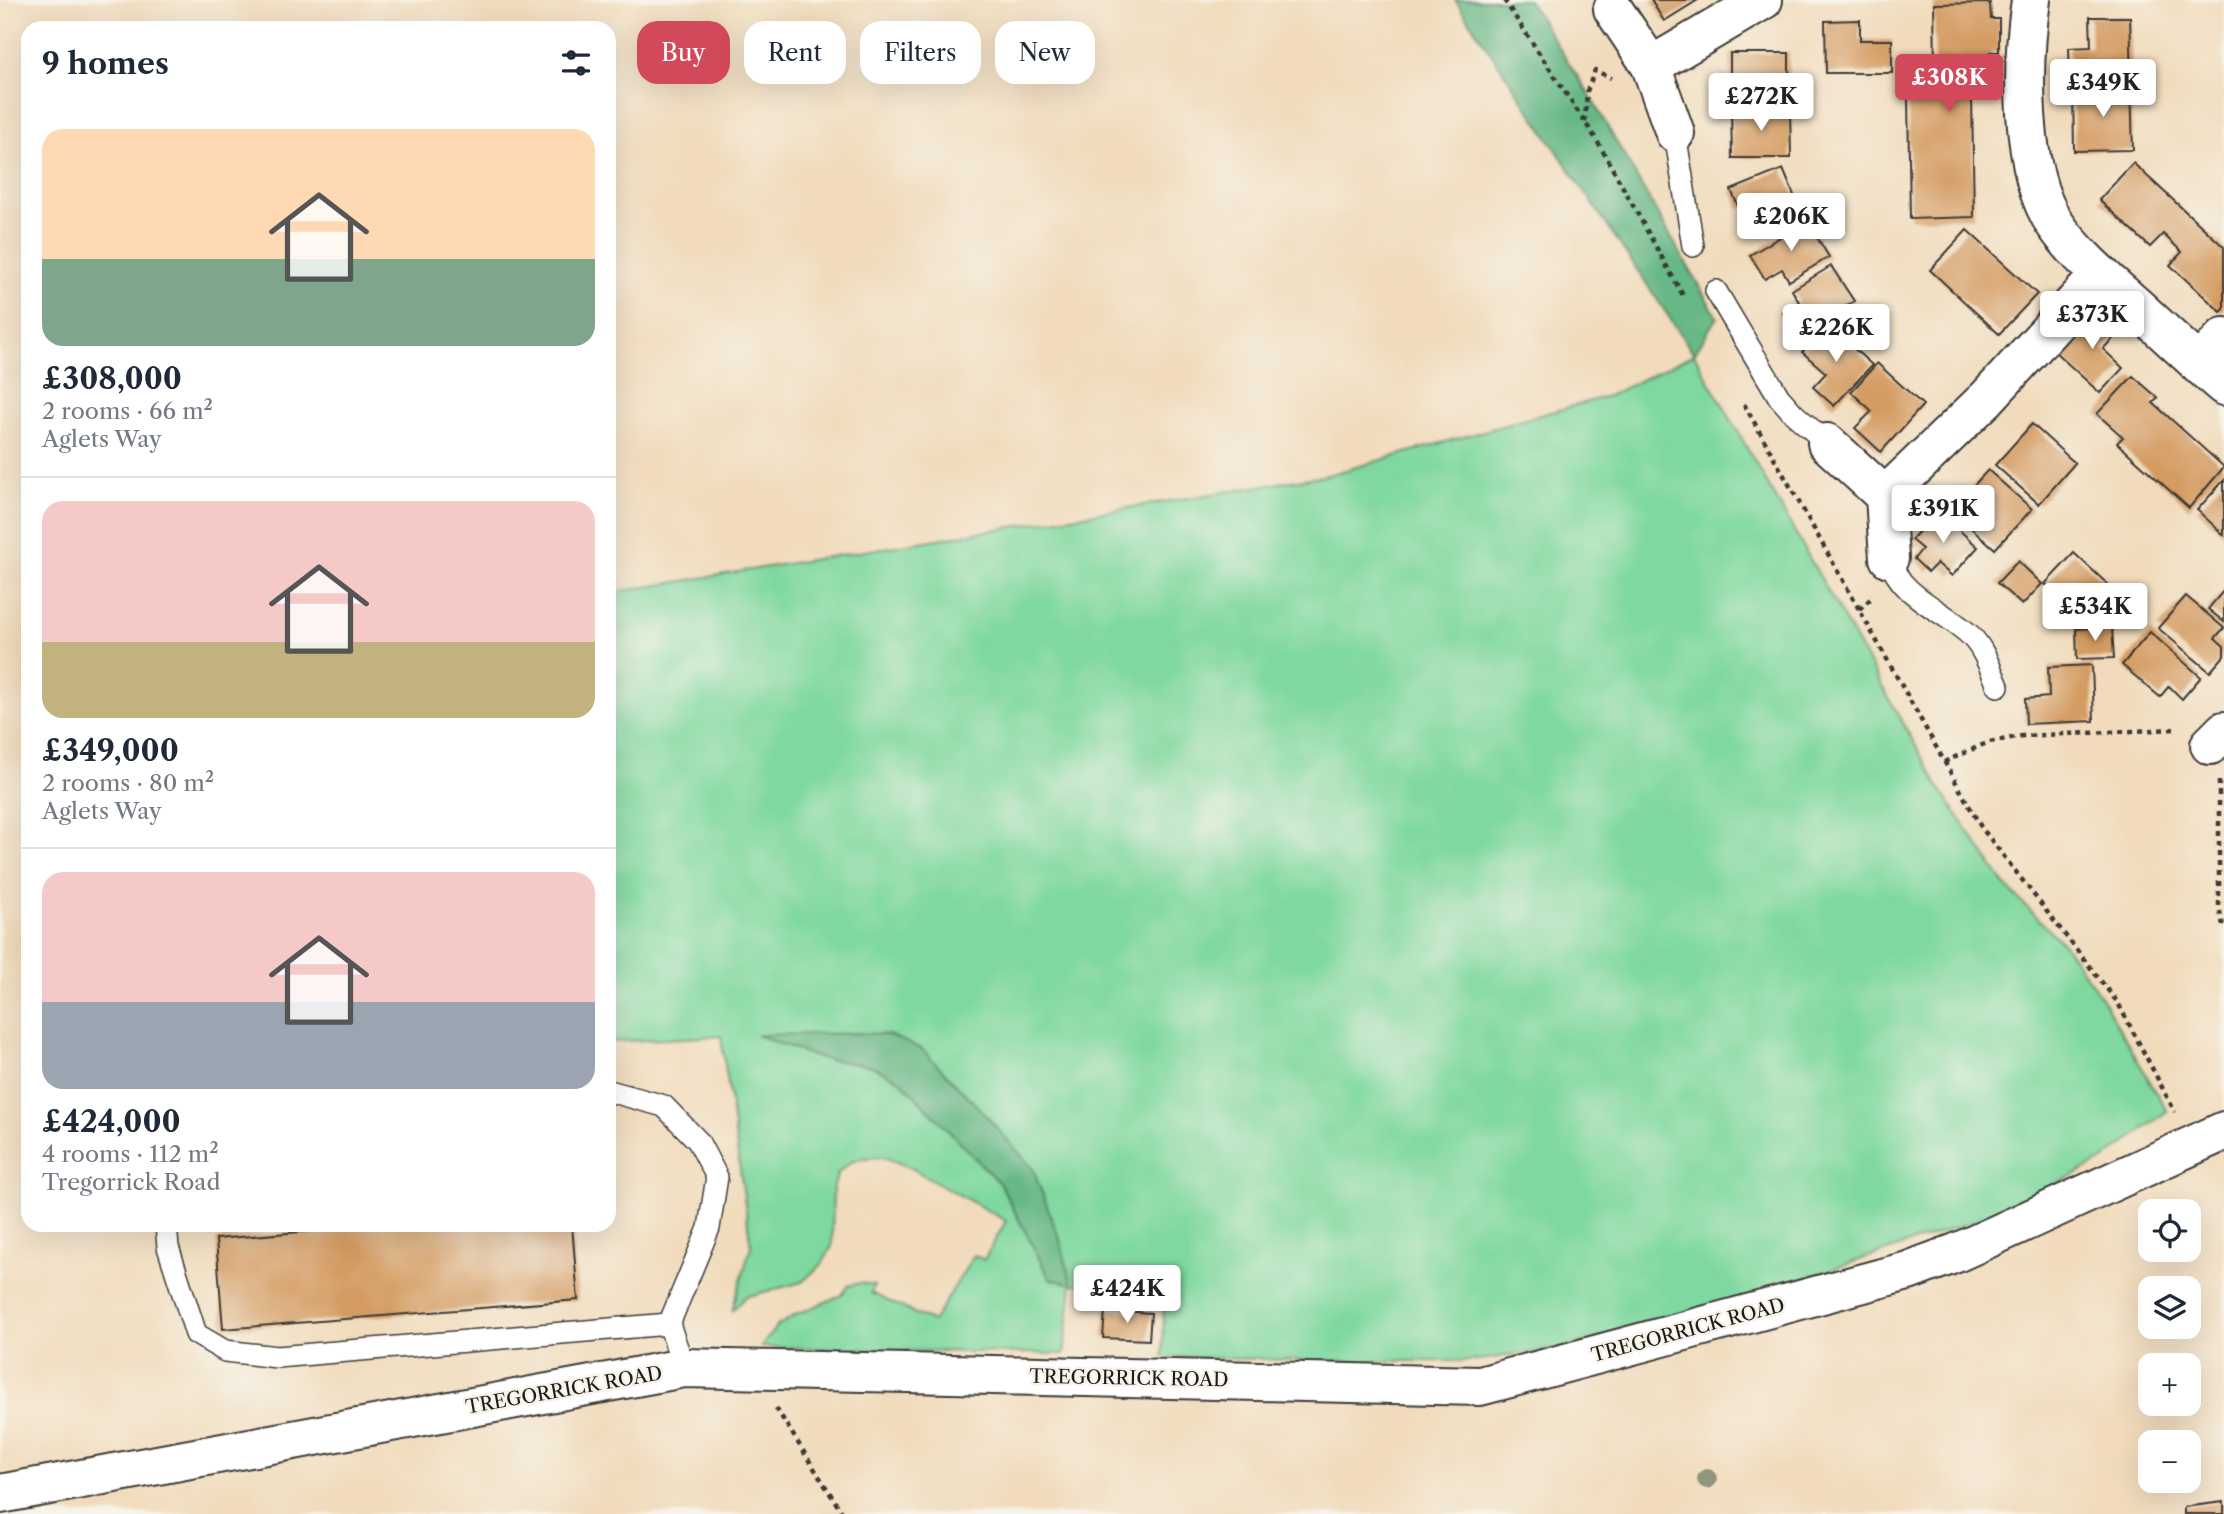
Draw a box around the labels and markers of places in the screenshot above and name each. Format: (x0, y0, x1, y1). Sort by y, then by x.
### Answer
pin: £308K (1900, 54, 1998, 114)
pin: £349K (2054, 60, 2152, 119)
pin: £272K (1712, 74, 1810, 133)
pin: £206K (1742, 194, 1840, 253)
pin: £373K (2043, 292, 2141, 351)
pin: £226K (1787, 304, 1885, 364)
pin: £391K (1894, 486, 1992, 545)
pin: £534K (2046, 584, 2144, 643)
pin: £424K (1078, 1266, 1176, 1325)

